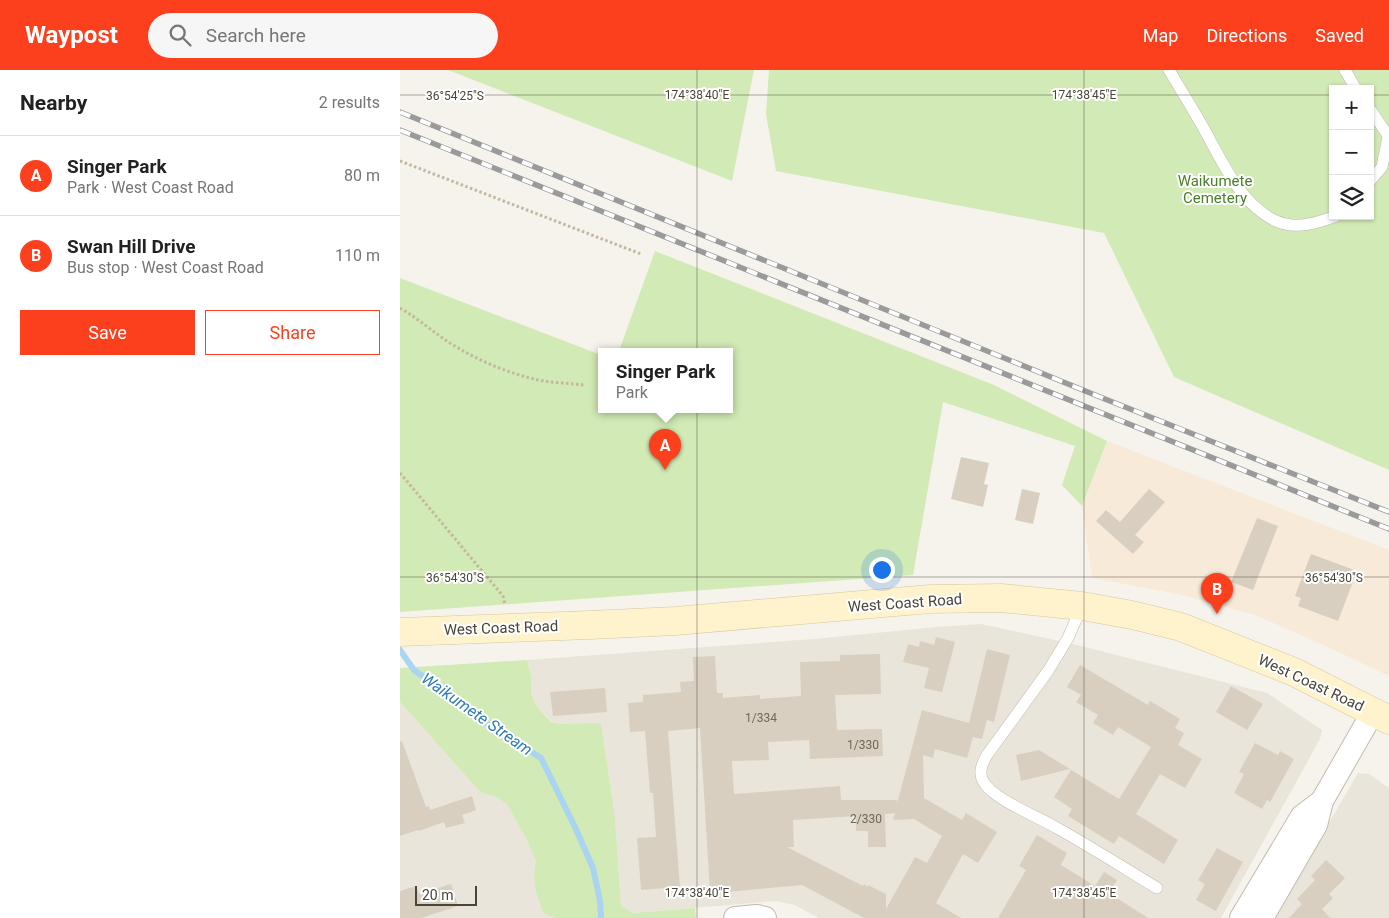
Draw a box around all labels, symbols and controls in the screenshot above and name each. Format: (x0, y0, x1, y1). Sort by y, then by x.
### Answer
search box (148, 13, 498, 58)
text: Waypost (25, 21, 118, 49)
icon: search (166, 21, 194, 49)
text: Search here (206, 24, 306, 47)
text: Map (1143, 25, 1178, 46)
text: Directions (1206, 25, 1287, 46)
text: Saved (1315, 25, 1364, 46)
map controls (1329, 85, 1374, 220)
button: + (1329, 85, 1374, 130)
text: 174°38'40"E (665, 88, 729, 102)
text: 174°38'45"E (1052, 88, 1116, 102)
text: 36°54'25"S (426, 89, 484, 103)
text: Nearby (20, 91, 87, 115)
text: 2 results (319, 93, 380, 112)
button: − (1329, 130, 1374, 175)
text: Singer Park (67, 155, 167, 178)
text: A (31, 166, 41, 185)
text: 80 m (344, 166, 380, 185)
park label: Waikumete Cemetery (1178, 172, 1252, 207)
button: layers (1329, 175, 1374, 220)
text: Park · West Coast Road (67, 178, 234, 197)
text: Swan Hill Drive (67, 235, 196, 258)
text: B (31, 246, 41, 265)
text: 110 m (335, 246, 380, 265)
text: Bus stop · West Coast Road (67, 258, 264, 277)
button: Save (20, 310, 195, 355)
button: Share (205, 310, 380, 355)
popup (598, 348, 733, 413)
text: Singer Park (616, 360, 715, 383)
text: Park (616, 383, 648, 402)
pin: A (649, 429, 681, 470)
your location (869, 557, 895, 583)
text: 36°54'30"S (426, 571, 484, 585)
text: 36°54'30"S (1305, 571, 1363, 585)
pin: B (1201, 573, 1233, 614)
street label: West Coast Road (847, 590, 963, 616)
street label: West Coast Road (443, 617, 559, 639)
street label: West Coast Road (1255, 651, 1367, 715)
water label: Waikumete Stream (418, 669, 536, 759)
house number: 1/334 (745, 711, 777, 725)
house number: 1/330 (847, 738, 879, 752)
house number: 2/330 (850, 812, 882, 826)
scale bar (415, 883, 478, 906)
text: 174°38'40"E (665, 886, 729, 900)
text: 174°38'45"E (1052, 886, 1116, 900)
text: 20 m (422, 887, 454, 903)

